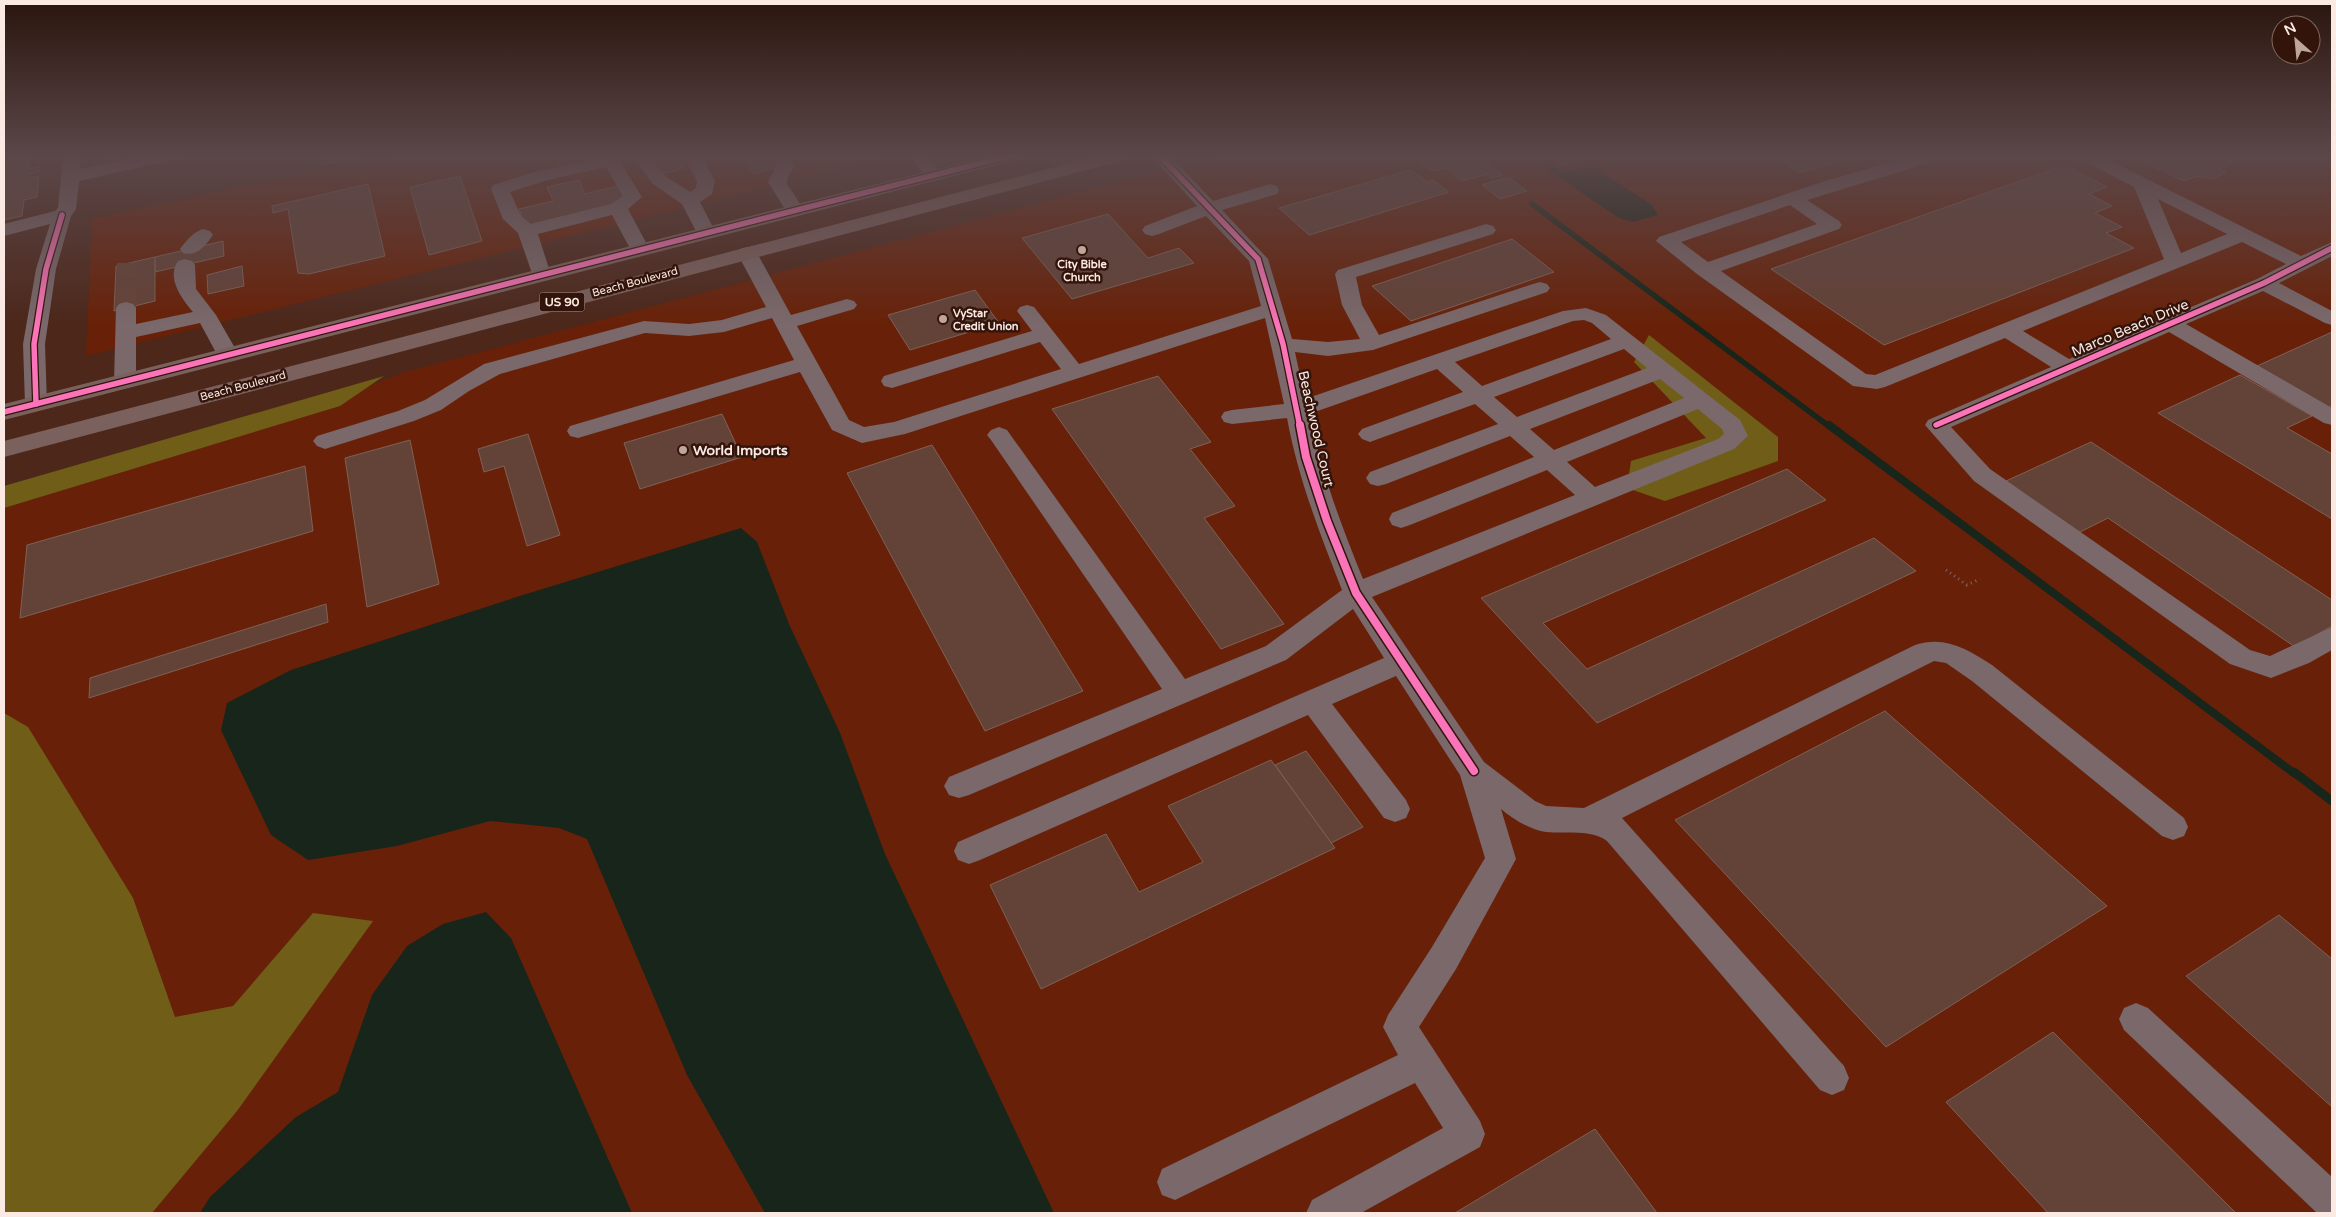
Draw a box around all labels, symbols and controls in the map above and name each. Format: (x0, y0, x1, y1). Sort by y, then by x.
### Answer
north arrow (2271, 15, 2321, 65)
text: N (2281, 19, 2299, 39)
marker: City Bible Church (1076, 244, 1088, 256)
place label: City Bible Church (1057, 258, 1108, 284)
street label: Beach Boulevard (591, 264, 679, 300)
road number: US 90 (540, 292, 584, 312)
street label: Marco Beach Drive (2069, 296, 2191, 360)
place label: VyStar Credit Union (953, 307, 1019, 333)
marker: VyStar Credit Union (937, 313, 949, 325)
street label: Beach Boulevard (199, 368, 287, 404)
street label: Beachwood Court (1294, 369, 1338, 490)
place label: World Imports (693, 442, 788, 459)
marker: World Imports (677, 444, 689, 456)

